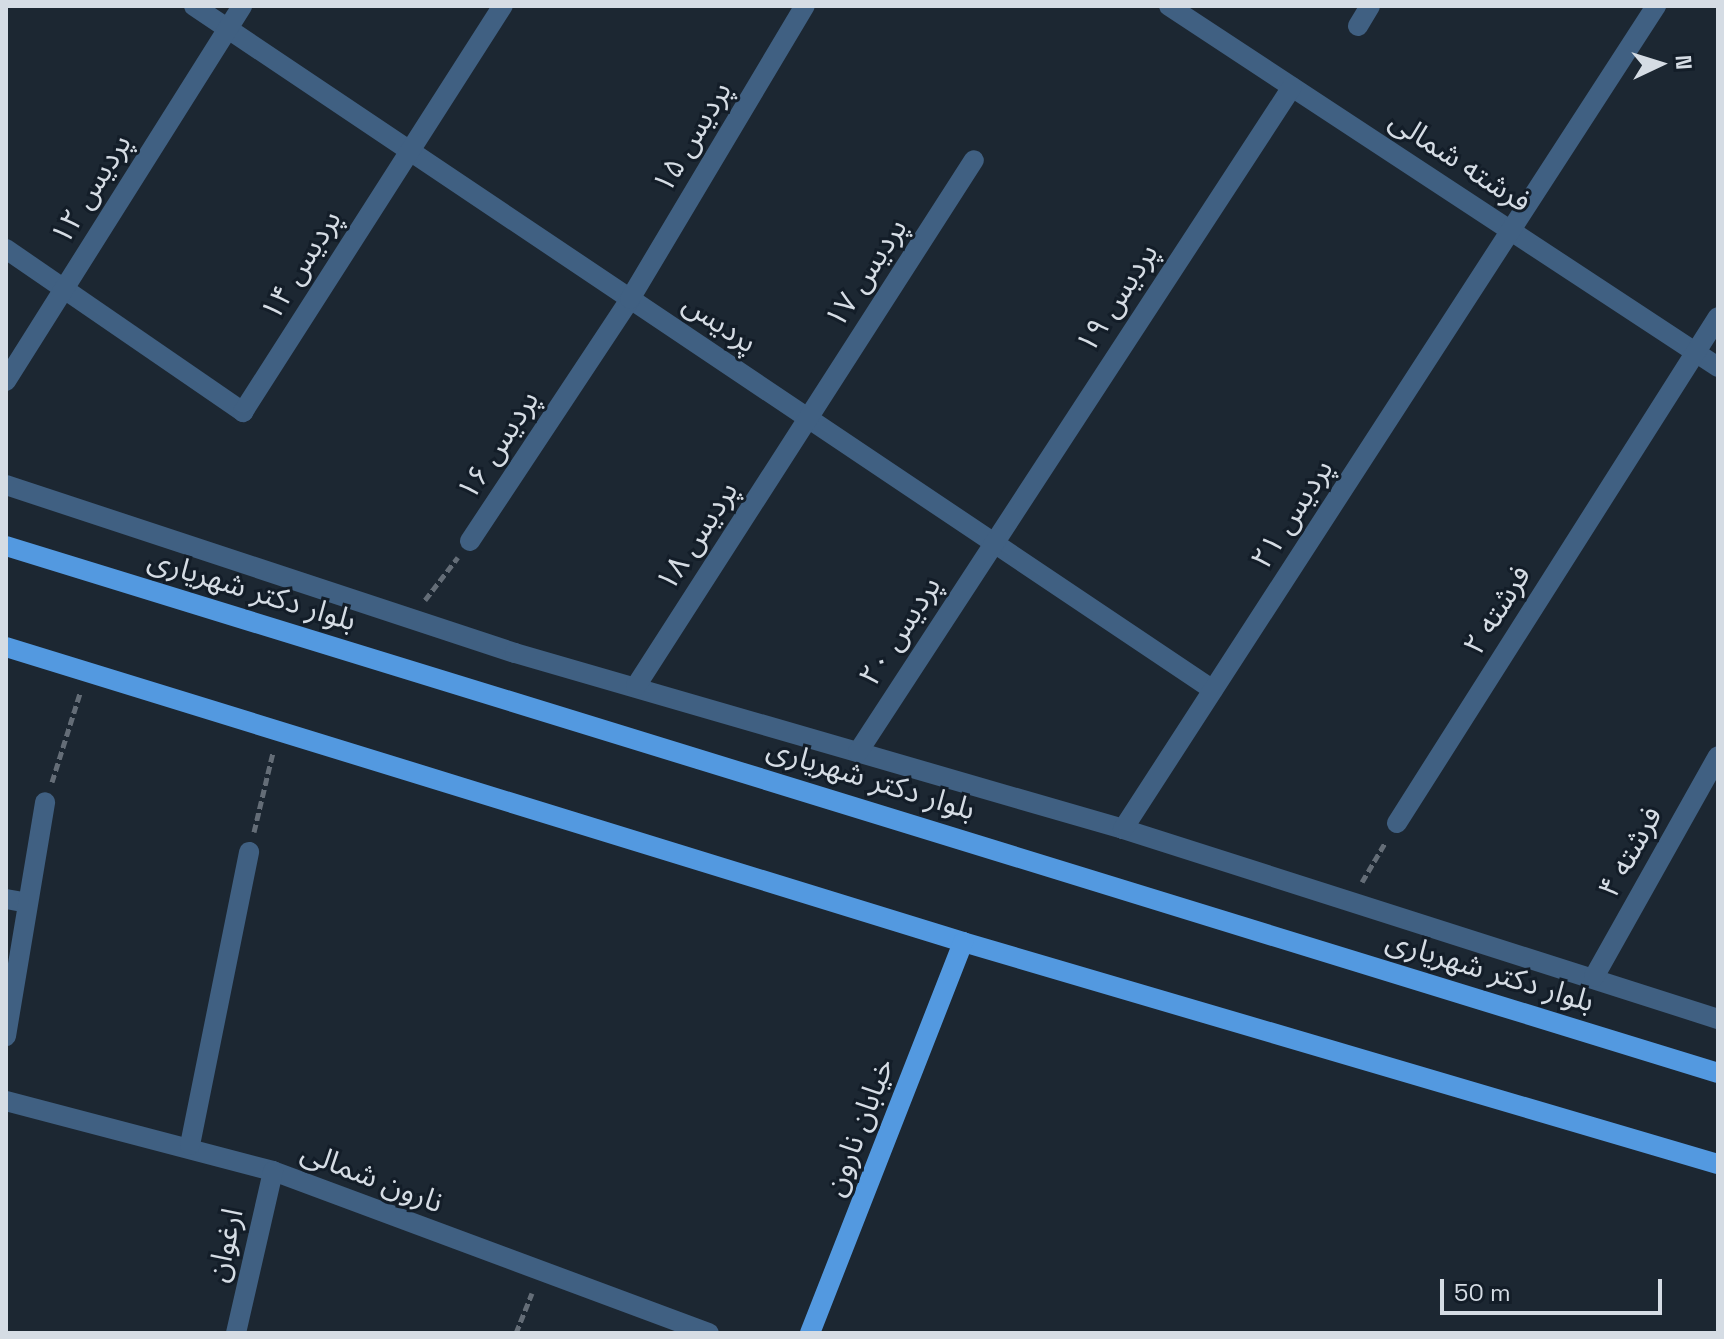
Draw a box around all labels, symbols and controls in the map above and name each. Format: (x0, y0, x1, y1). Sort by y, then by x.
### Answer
north arrow (1620, 24, 1700, 104)
text: N (1669, 54, 1698, 71)
street label: پردیس ۱۵ (645, 75, 739, 199)
street label: فرشته شمالی (1383, 102, 1537, 220)
street label: ۱۲ پردیس (43, 127, 139, 251)
street label: ۱۴ پردیس (253, 203, 349, 327)
street label: پردیس ۱۷ (817, 211, 915, 335)
street label: پردیس ۱۹ (1068, 236, 1166, 360)
street label: پردیس (676, 285, 764, 361)
street label: ۱۶ پردیس (449, 383, 547, 507)
street label: پردیس ۲۱ (1243, 452, 1341, 576)
street label: ۱۸ پردیس (648, 474, 746, 598)
street label: بلوار دکتر شهریاری (144, 541, 360, 639)
street label: فرشته ۲ (1456, 559, 1538, 661)
street label: ۲۰ پردیس (851, 569, 949, 693)
street label: بلوار دکتر شهریاری (763, 730, 979, 828)
street label: فرشته ۴ (1590, 800, 1670, 904)
street label: بلوار دکتر شهریاری (1382, 922, 1598, 1020)
street label: خیابان نارون (816, 1053, 902, 1201)
street label: نارون شمالی (296, 1134, 448, 1220)
street label: ارغوان (199, 1205, 251, 1285)
scale bar (1444, 1263, 1666, 1313)
text: 50 m (1454, 1277, 1511, 1308)

